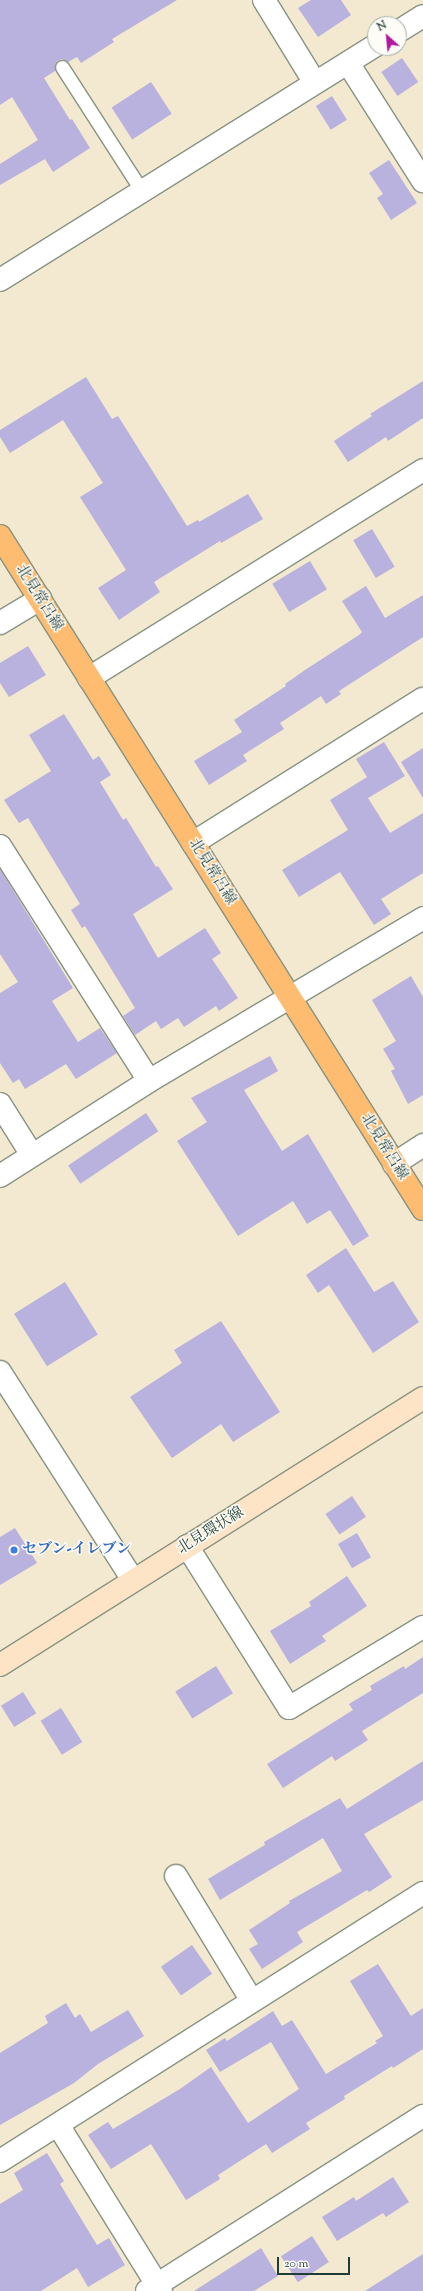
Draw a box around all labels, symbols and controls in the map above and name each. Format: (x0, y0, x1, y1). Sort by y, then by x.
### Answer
north arrow (367, 16, 407, 56)
text: N (374, 17, 390, 35)
street label: 北見常呂線 (11, 561, 67, 635)
street label: 北見常呂線 (184, 835, 240, 909)
street label: 北見常呂線 (356, 1110, 412, 1184)
street label: 北見環状線 (174, 1503, 248, 1559)
place label: セブン-イレブン (22, 1541, 132, 1559)
marker: セブン-イレブン (9, 1545, 19, 1555)
scale bar (279, 2249, 352, 2275)
text: 20 m (284, 2255, 308, 2273)

